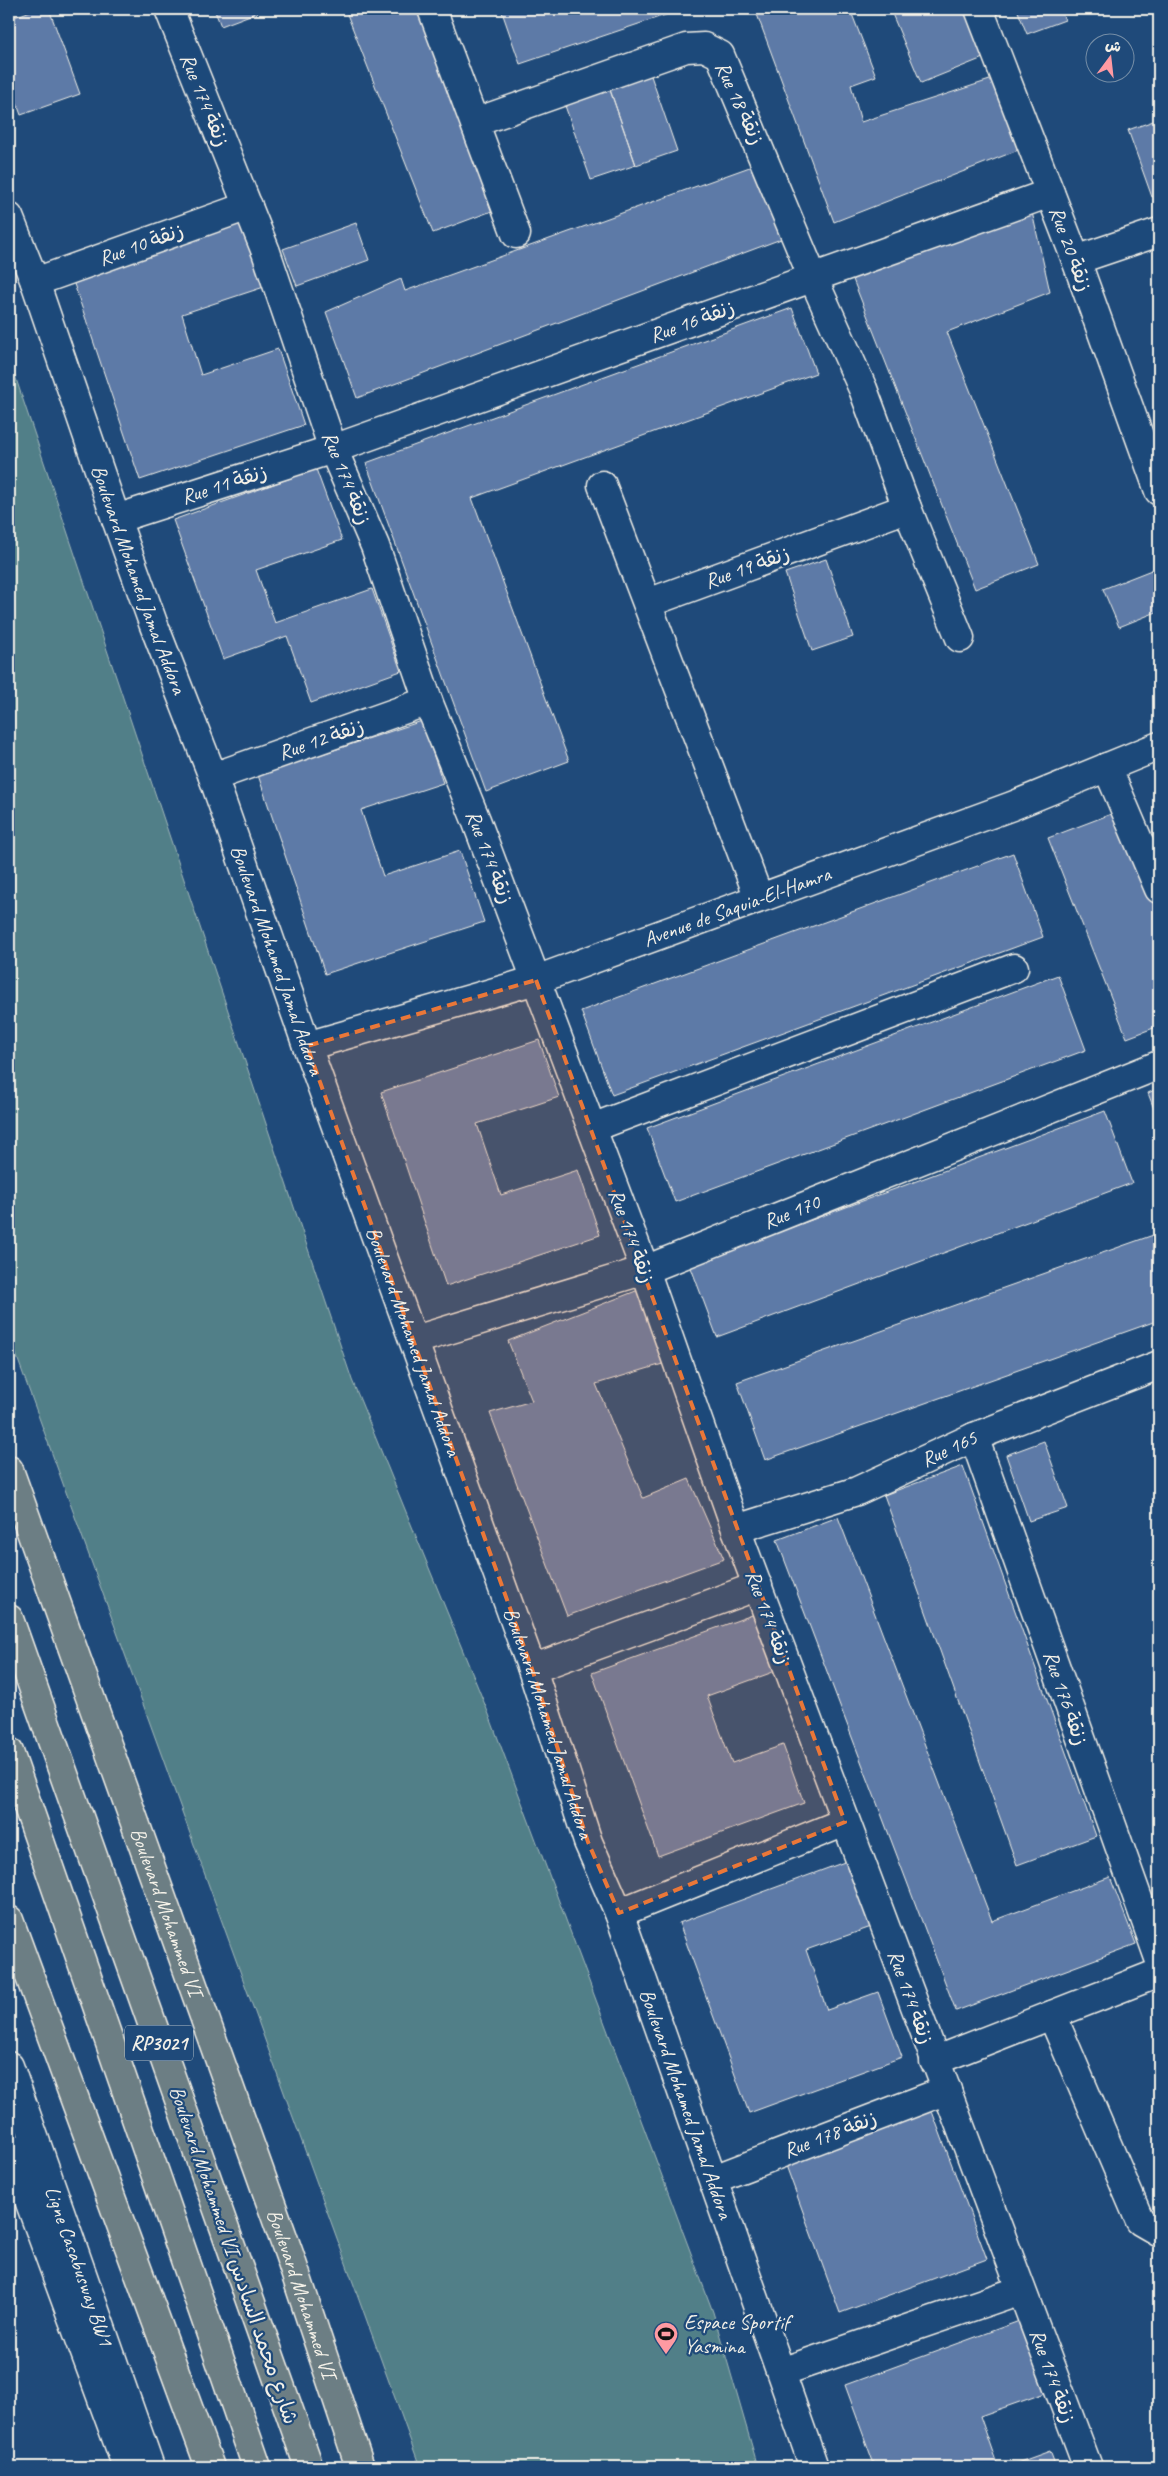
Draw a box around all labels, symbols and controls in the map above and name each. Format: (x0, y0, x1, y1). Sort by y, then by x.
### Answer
north arrow (1086, 32, 1136, 82)
text: ش (1104, 36, 1123, 56)
street label: Rue 174 زنقة (175, 50, 235, 150)
street label: Rue 18 زنقة (709, 57, 771, 149)
street label: Rue 20 زنقة (1044, 203, 1098, 295)
street label: Rue 10 زنقة (95, 217, 187, 271)
street label: Rue 16 زنقة (646, 294, 738, 348)
street label: Rue 174 زنقة (317, 428, 377, 528)
street label: Rue 11 زنقة (178, 458, 270, 510)
street label: Boulevard Mohamed Jamal Addora (85, 461, 193, 699)
street label: Rue 19 زنقة (701, 540, 793, 594)
street label: Rue 12 زنقة (275, 712, 367, 766)
street label: Rue 174 زنقة (460, 807, 520, 907)
street label: Boulevard Mohamed Jamal Addora (225, 842, 330, 1080)
street label: Avenue de Saquia-El-Hamra (640, 860, 835, 953)
street label: Rue 174 زنقة (603, 1185, 661, 1287)
street label: Rue 170 (759, 1188, 825, 1235)
street label: Boulevard Mohamed Jamal Addora (360, 1223, 467, 1461)
street label: Rue 165 (917, 1424, 982, 1473)
street label: Rue 174 زنقة (740, 1566, 798, 1668)
street label: Boulevard Mohamed Jamal Addora (498, 1604, 599, 1843)
street label: Rue 176 زنقة (1038, 1647, 1094, 1749)
street label: Boulevard Mohammed VI (125, 1824, 210, 2004)
street label: Rue 174 زنقة (882, 1946, 940, 2048)
street label: Boulevard Mohamed Jamal Addora (634, 1985, 739, 2224)
road number: RP3021 (125, 2026, 193, 2060)
street label: Boulevard Mohammed VI شارع محمد السادس (164, 2082, 304, 2428)
street label: Rue 178 زنقة (780, 2104, 880, 2164)
street label: Ligne Casabusway BW1 (39, 2183, 120, 2351)
street label: Boulevard Mohammed VI (260, 2205, 342, 2381)
place label: Espace Sportif Yasmina (684, 2309, 794, 2359)
sports icon: Espace Sportif Yasmina (653, 2321, 679, 2355)
street label: Rue 174 زنقة (1024, 2325, 1082, 2427)

